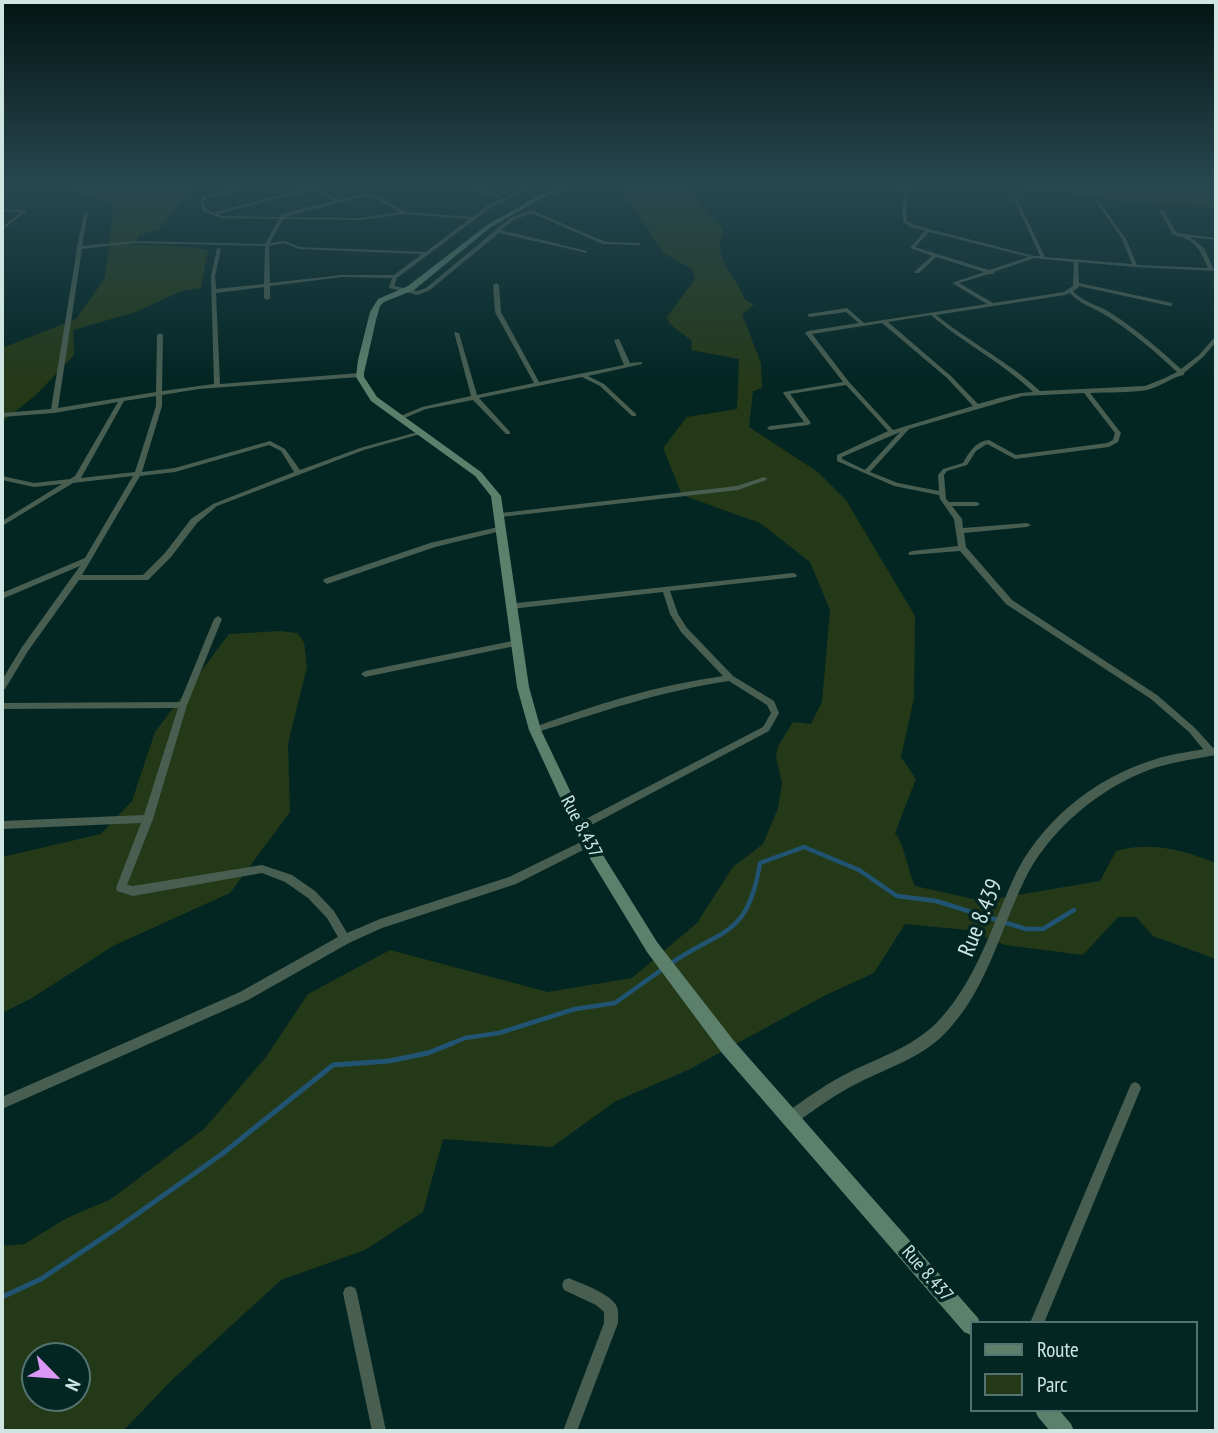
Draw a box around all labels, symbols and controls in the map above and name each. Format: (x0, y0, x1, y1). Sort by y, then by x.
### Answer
street label: Rue 8.437 (555, 792, 607, 862)
street label: Rue 8.439 (953, 875, 1009, 961)
street label: Rue 8.437 (896, 1241, 958, 1307)
legend (970, 1321, 1197, 1412)
text: Route (1037, 1336, 1079, 1363)
north arrow (21, 1342, 91, 1412)
text: Parc (1037, 1371, 1068, 1398)
text: N (60, 1375, 86, 1395)

